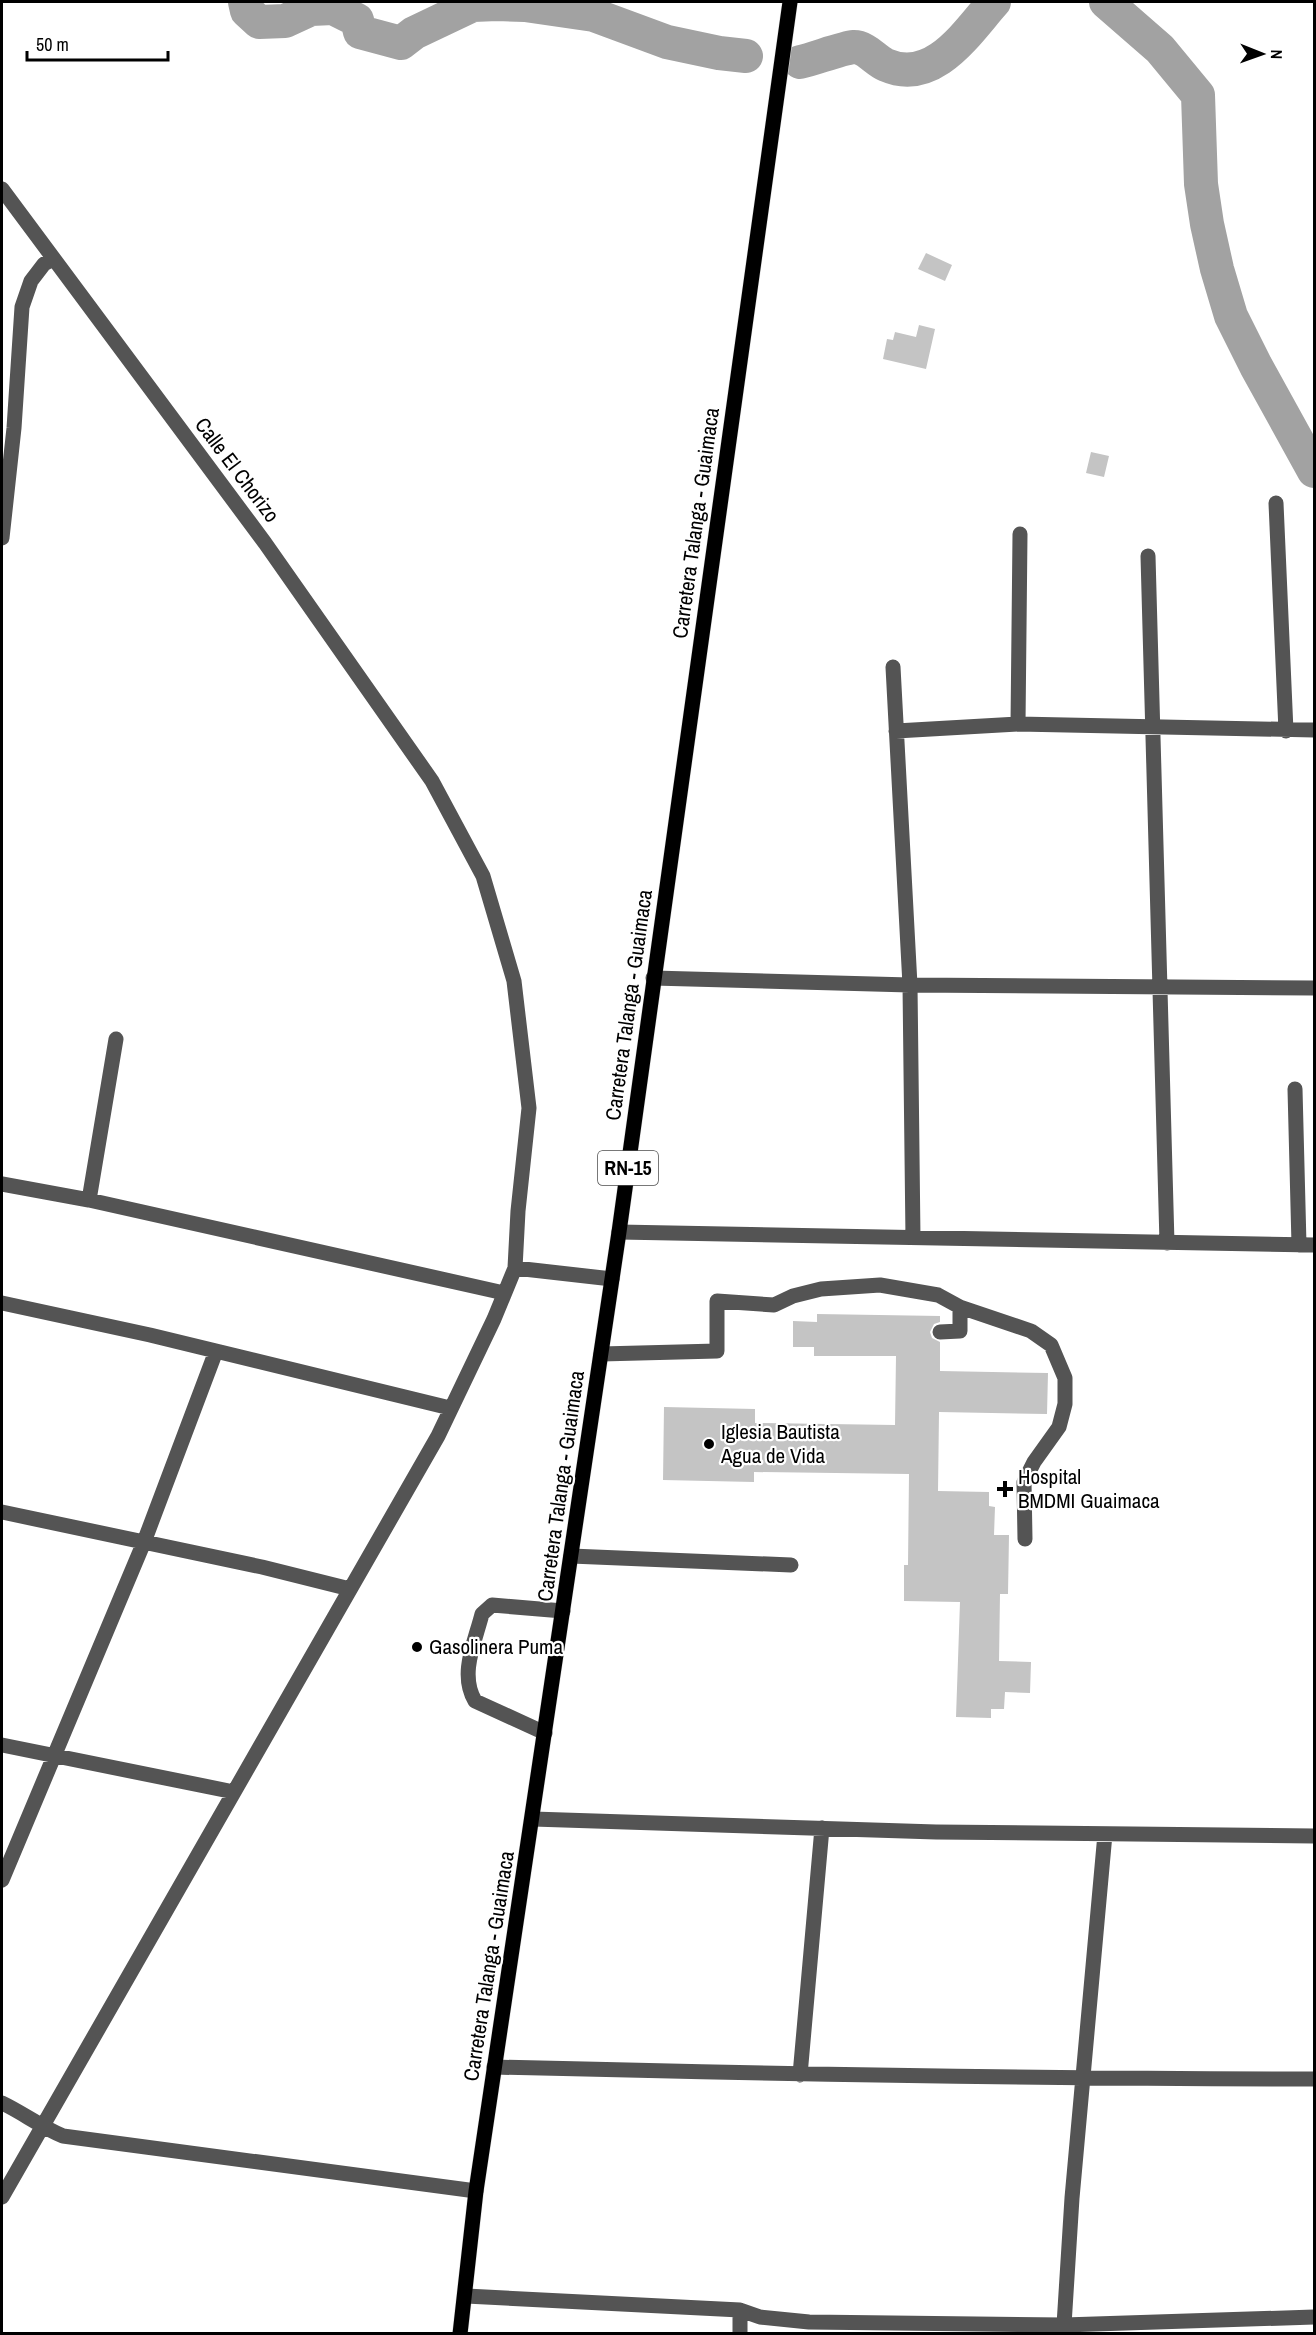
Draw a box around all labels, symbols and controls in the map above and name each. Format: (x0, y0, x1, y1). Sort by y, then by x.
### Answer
scale bar (27, 24, 168, 62)
north arrow (1232, 24, 1292, 84)
text: 50 m (36, 32, 69, 57)
text: N (1266, 49, 1288, 59)
street label: Carretera Talanga - Guaimaca (665, 405, 726, 640)
street label: Calle El Chorizo (188, 411, 286, 528)
street label: Carretera Talanga - Guaimaca (598, 887, 659, 1122)
road number: RN-15 (598, 1151, 658, 1185)
street label: Carretera Talanga - Guaimaca (530, 1368, 591, 1603)
place label: Iglesia Bautista Agua de Vida (720, 1417, 840, 1470)
marker: Iglesia Bautista Agua de Vida (702, 1437, 716, 1451)
place label: Hospital BMDMI Guaimaca (1018, 1462, 1160, 1515)
marker: Hospital BMDMI Guaimaca (996, 1480, 1014, 1498)
place label: Gasolinera Puma (429, 1632, 563, 1661)
marker: Gasolinera Puma (410, 1640, 424, 1654)
street label: Carretera Talanga - Guaimaca (456, 1848, 521, 2083)

